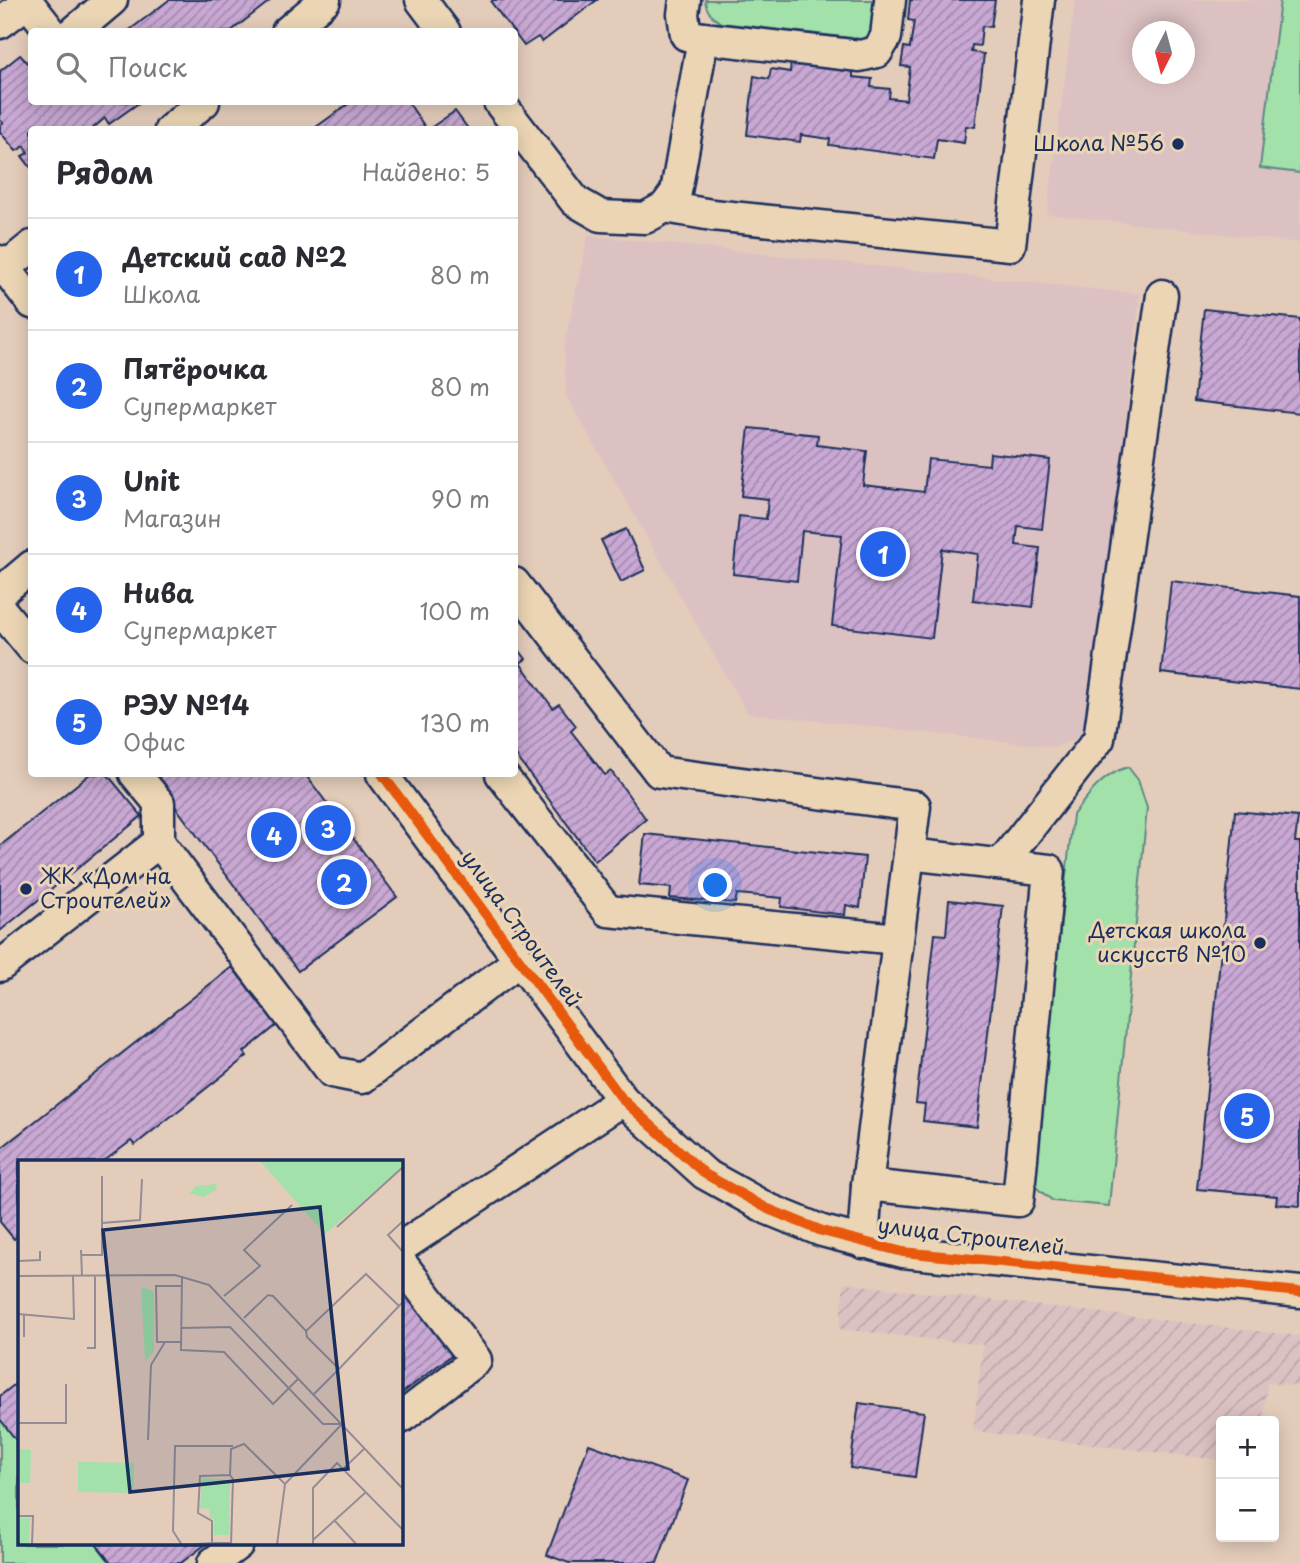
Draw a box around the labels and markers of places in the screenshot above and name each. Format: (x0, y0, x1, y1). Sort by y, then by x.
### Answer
place label: Школа №56 (1033, 126, 1164, 158)
marker: Школа №56 (1170, 136, 1186, 152)
pin: 1 (860, 528, 906, 580)
pin: 3 (305, 802, 351, 854)
pin: 4 (251, 809, 297, 861)
pin: 2 (321, 856, 367, 908)
place label: ЖК «Дом на Строителей» (39, 859, 171, 915)
marker: ЖК «Дом на Строителей» (18, 881, 34, 897)
place label: Детская школа искусств №10 (1088, 913, 1246, 969)
marker: Детская школа искусств №10 (1252, 935, 1268, 951)
pin: 5 (1224, 1090, 1270, 1142)

